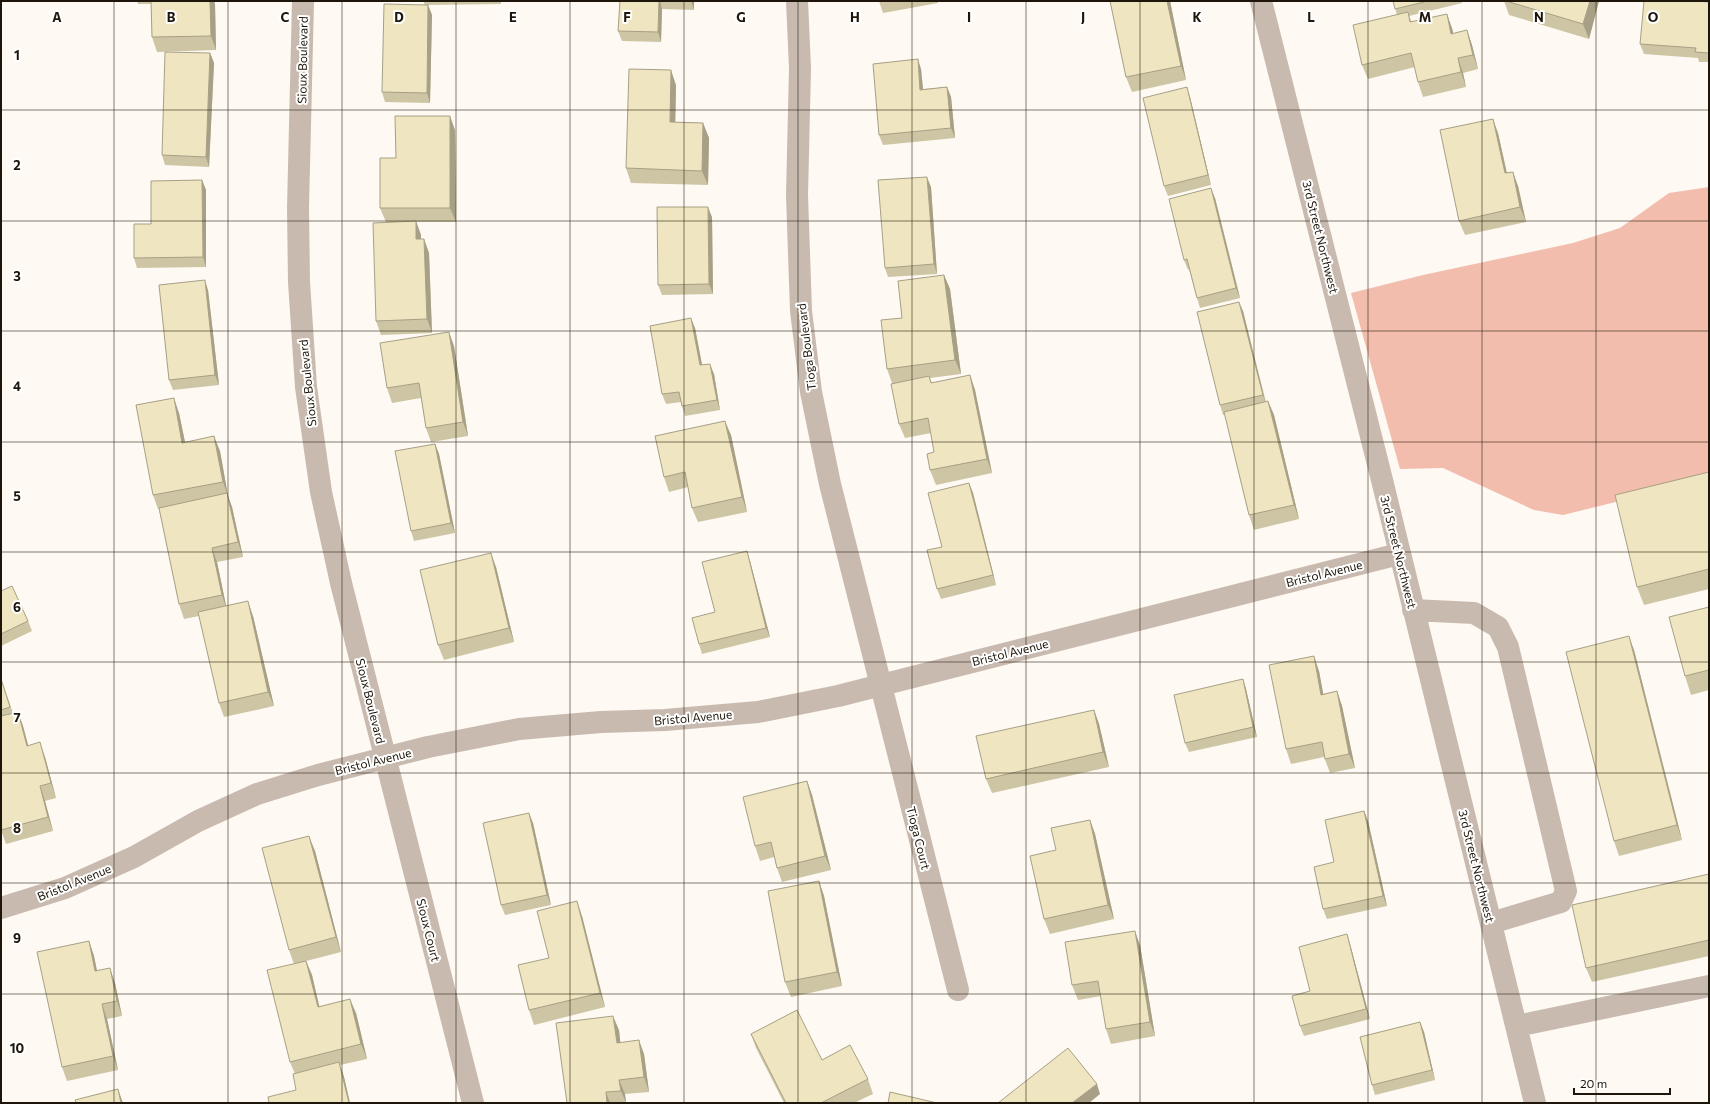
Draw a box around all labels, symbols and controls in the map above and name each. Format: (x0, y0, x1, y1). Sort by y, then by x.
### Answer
text: A (52, 9, 62, 25)
text: B (167, 9, 176, 25)
text: C (281, 9, 290, 25)
text: D (394, 9, 404, 25)
text: E (509, 9, 517, 25)
text: F (623, 9, 631, 25)
text: G (736, 9, 746, 25)
text: H (850, 9, 860, 25)
text: I (967, 9, 971, 25)
text: J (1081, 9, 1085, 25)
text: K (1192, 9, 1202, 25)
text: L (1307, 9, 1315, 25)
text: M (1419, 9, 1431, 25)
text: N (1534, 9, 1544, 25)
text: O (1648, 9, 1659, 25)
street label: Sioux Boulevard (294, 16, 310, 104)
text: 1 (14, 47, 20, 63)
text: 2 (13, 157, 21, 173)
street label: 3rd Street Northwest (1300, 179, 1342, 295)
text: 3 (13, 268, 21, 284)
street label: Tioga Boulevard (794, 303, 818, 391)
street label: Sioux Boulevard (295, 339, 319, 427)
text: 4 (13, 378, 21, 394)
text: 5 (13, 488, 21, 504)
street label: 3rd Street Northwest (1378, 494, 1420, 610)
street label: Bristol Avenue (1284, 557, 1364, 589)
text: 6 (13, 599, 21, 615)
street label: Bristol Avenue (970, 636, 1050, 668)
street label: Sioux Boulevard (354, 657, 388, 745)
street label: Bristol Avenue (653, 707, 733, 727)
text: 7 (13, 709, 21, 725)
street label: Bristol Avenue (333, 745, 413, 777)
street label: Tioga Court (904, 805, 934, 871)
street label: 3rd Street Northwest (1456, 808, 1498, 924)
text: 8 (13, 820, 21, 836)
street label: Bristol Avenue (35, 861, 113, 903)
street label: Sioux Court (414, 897, 444, 963)
text: 9 (13, 930, 21, 946)
text: 10 (10, 1040, 25, 1056)
scale bar (1574, 1070, 1670, 1096)
text: 20 m (1580, 1076, 1607, 1090)

